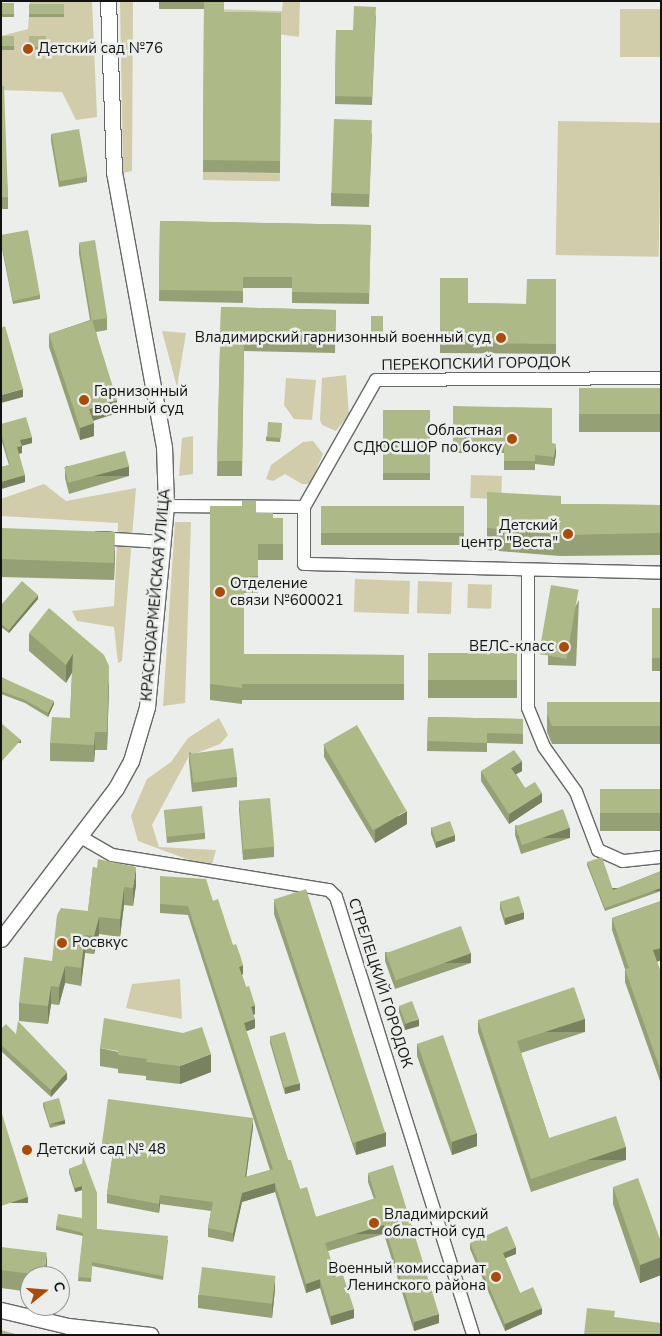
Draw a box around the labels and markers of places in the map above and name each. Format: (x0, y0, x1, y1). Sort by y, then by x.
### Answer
place label: Детский сад №76 (38, 40, 163, 58)
marker: Детский сад №76 (22, 43, 34, 55)
place label: Владимирский гарнизонный военный суд (195, 329, 491, 347)
marker: Владимирский гарнизонный военный суд (495, 332, 507, 344)
place label: Гарнизонный военный суд (94, 382, 188, 417)
marker: Гарнизонный военный суд (78, 394, 90, 406)
place label: Областная СДЮСШОР по боксу (353, 421, 502, 456)
marker: Областная СДЮСШОР по боксу (506, 433, 518, 445)
place label: Детский центр "Веста" (461, 516, 558, 551)
marker: Детский центр "Веста" (562, 528, 574, 540)
place label: Отделение связи №600021 (230, 574, 344, 609)
marker: Отделение связи №600021 (214, 586, 226, 598)
place label: ВЕЛС-класс (469, 638, 554, 656)
marker: ВЕЛС-класс (558, 641, 570, 653)
place label: Росвкус (72, 934, 128, 952)
marker: Росвкус (56, 937, 68, 949)
place label: Детский сад № 48 (37, 1141, 166, 1159)
marker: Детский сад № 48 (21, 1144, 33, 1156)
place label: Владимирский областной суд (384, 1205, 489, 1240)
marker: Владимирский областной суд (368, 1217, 380, 1229)
place label: Военный комиссариат Ленинского района (328, 1259, 486, 1294)
marker: Военный комиссариат Ленинского района (490, 1271, 502, 1283)

